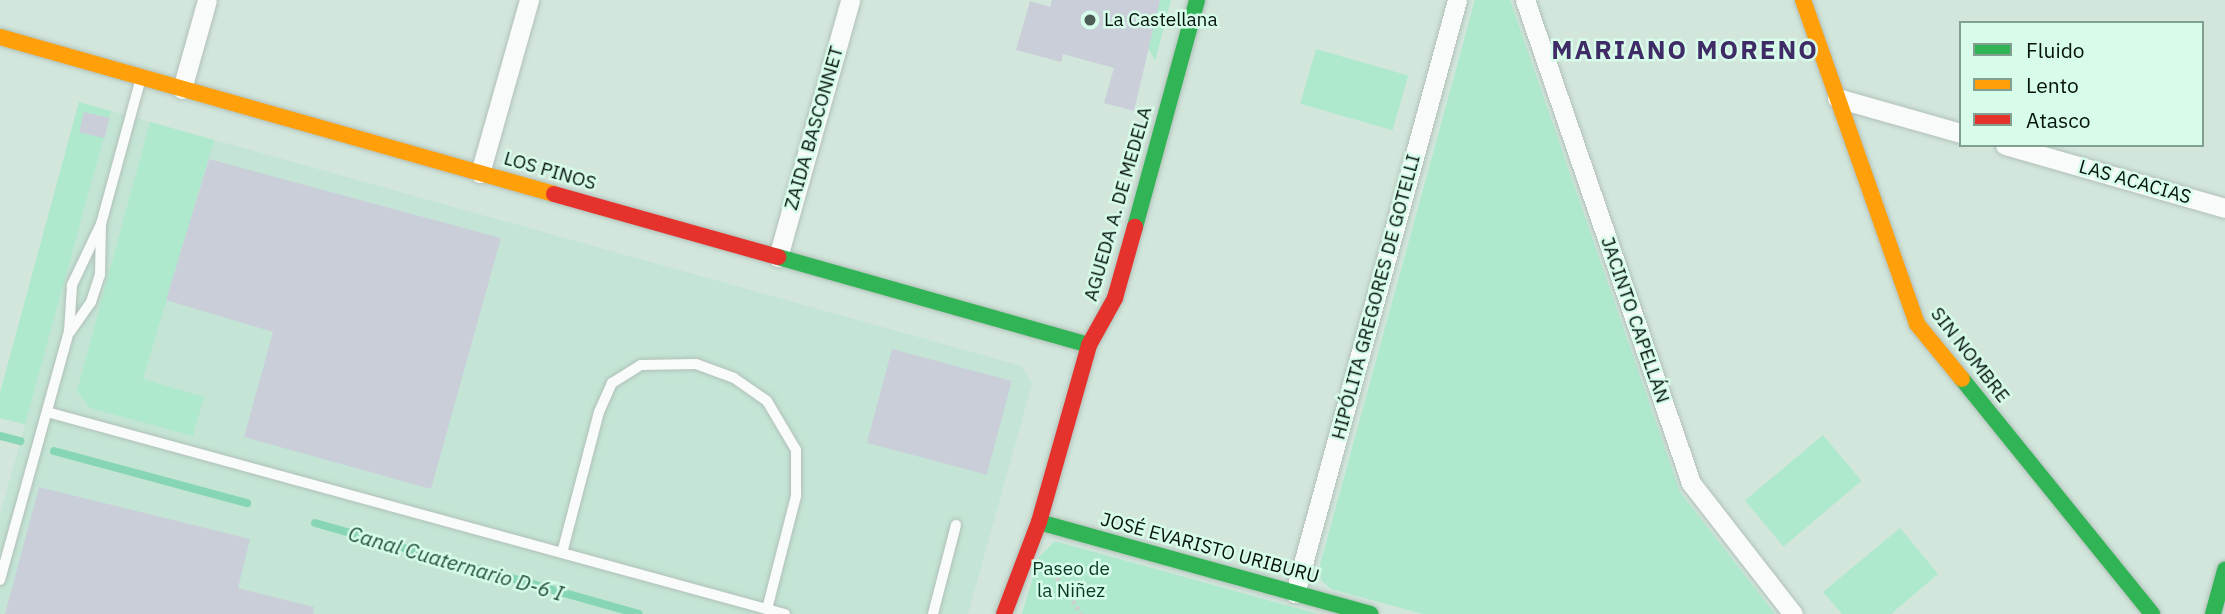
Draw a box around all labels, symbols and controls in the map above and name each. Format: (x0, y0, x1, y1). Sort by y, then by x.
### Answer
place label: La Castellana (1104, 9, 1218, 31)
marker: La Castellana (1082, 12, 1098, 28)
legend (1959, 21, 2204, 147)
district label: MARIANO MORENO (1553, 34, 1817, 66)
text: Fluido (2026, 36, 2085, 64)
street label: ZAIDA BASCONNET (780, 44, 848, 212)
text: Lento (2026, 71, 2079, 99)
street label: AGUEDA A. DE MEDELA (1079, 104, 1157, 304)
text: Atasco (2026, 106, 2090, 134)
street label: LOS PINOS (501, 147, 599, 195)
street label: HIPÓLITA GREGORES DE GOTELLI (1327, 152, 1425, 442)
street label: LAS ACACIAS (2076, 155, 2194, 209)
street label: JACINTO CAPELLÁN (1596, 234, 1674, 406)
street label: SIN NOMBRE (1926, 303, 2014, 407)
street label: JOSÉ EVARISTO URIBURU (1098, 508, 1322, 588)
water label: Canal Cuaternario D-6 I (346, 520, 566, 606)
park label: Paseo de la Niñez (1032, 558, 1110, 602)

